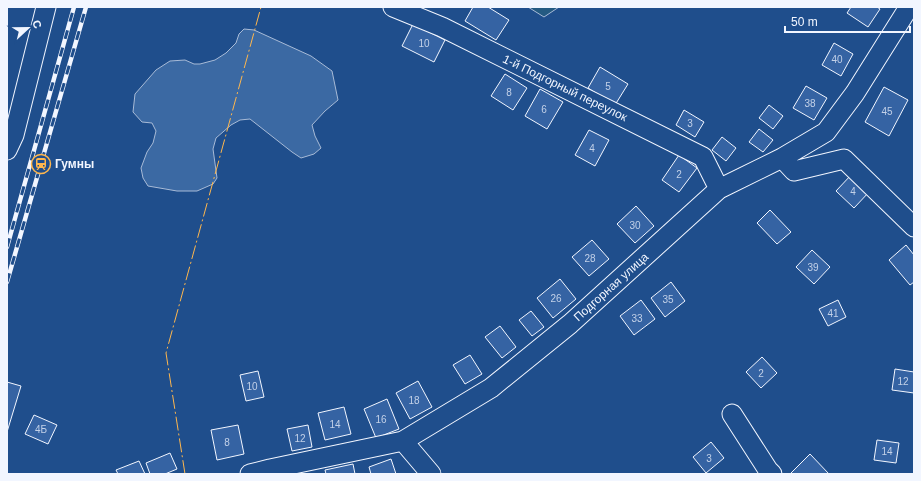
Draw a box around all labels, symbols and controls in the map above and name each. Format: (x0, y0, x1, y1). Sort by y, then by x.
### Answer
north arrow (8, 8, 48, 48)
scale bar (785, 8, 910, 34)
text: 50 m (791, 15, 818, 29)
text: С (30, 18, 44, 30)
house number: 10 (418, 38, 430, 49)
street label: 1-й Подгорный переулок (501, 52, 630, 125)
house number: 40 (831, 54, 843, 65)
house number: 5 (605, 81, 611, 92)
house number: 8 (506, 87, 512, 98)
house number: 38 (804, 98, 816, 109)
house number: 6 (541, 104, 547, 115)
house number: 45 (881, 106, 893, 117)
house number: 3 (687, 118, 693, 129)
house number: 4 (589, 143, 595, 154)
station icon: Гумны (30, 153, 52, 175)
place label: Гумны (55, 157, 94, 171)
house number: 2 (676, 169, 682, 180)
house number: 4 (850, 186, 856, 197)
house number: 30 (629, 220, 641, 231)
street label: Подгорная улица (571, 250, 651, 324)
house number: 28 (584, 253, 596, 264)
house number: 39 (807, 262, 819, 273)
house number: 26 (550, 293, 562, 304)
house number: 35 (662, 294, 674, 305)
house number: 41 (827, 308, 839, 319)
house number: 33 (631, 313, 643, 324)
house number: 2 (758, 368, 764, 379)
house number: 12 (897, 376, 909, 387)
house number: 10 (246, 381, 258, 392)
house number: 18 (408, 395, 420, 406)
house number: 16 (375, 414, 387, 425)
house number: 14 (329, 419, 341, 430)
house number: 4Б (35, 424, 47, 435)
house number: 12 (294, 433, 306, 444)
house number: 8 (224, 437, 230, 448)
house number: 14 (881, 446, 893, 457)
house number: 3 (706, 453, 712, 464)

